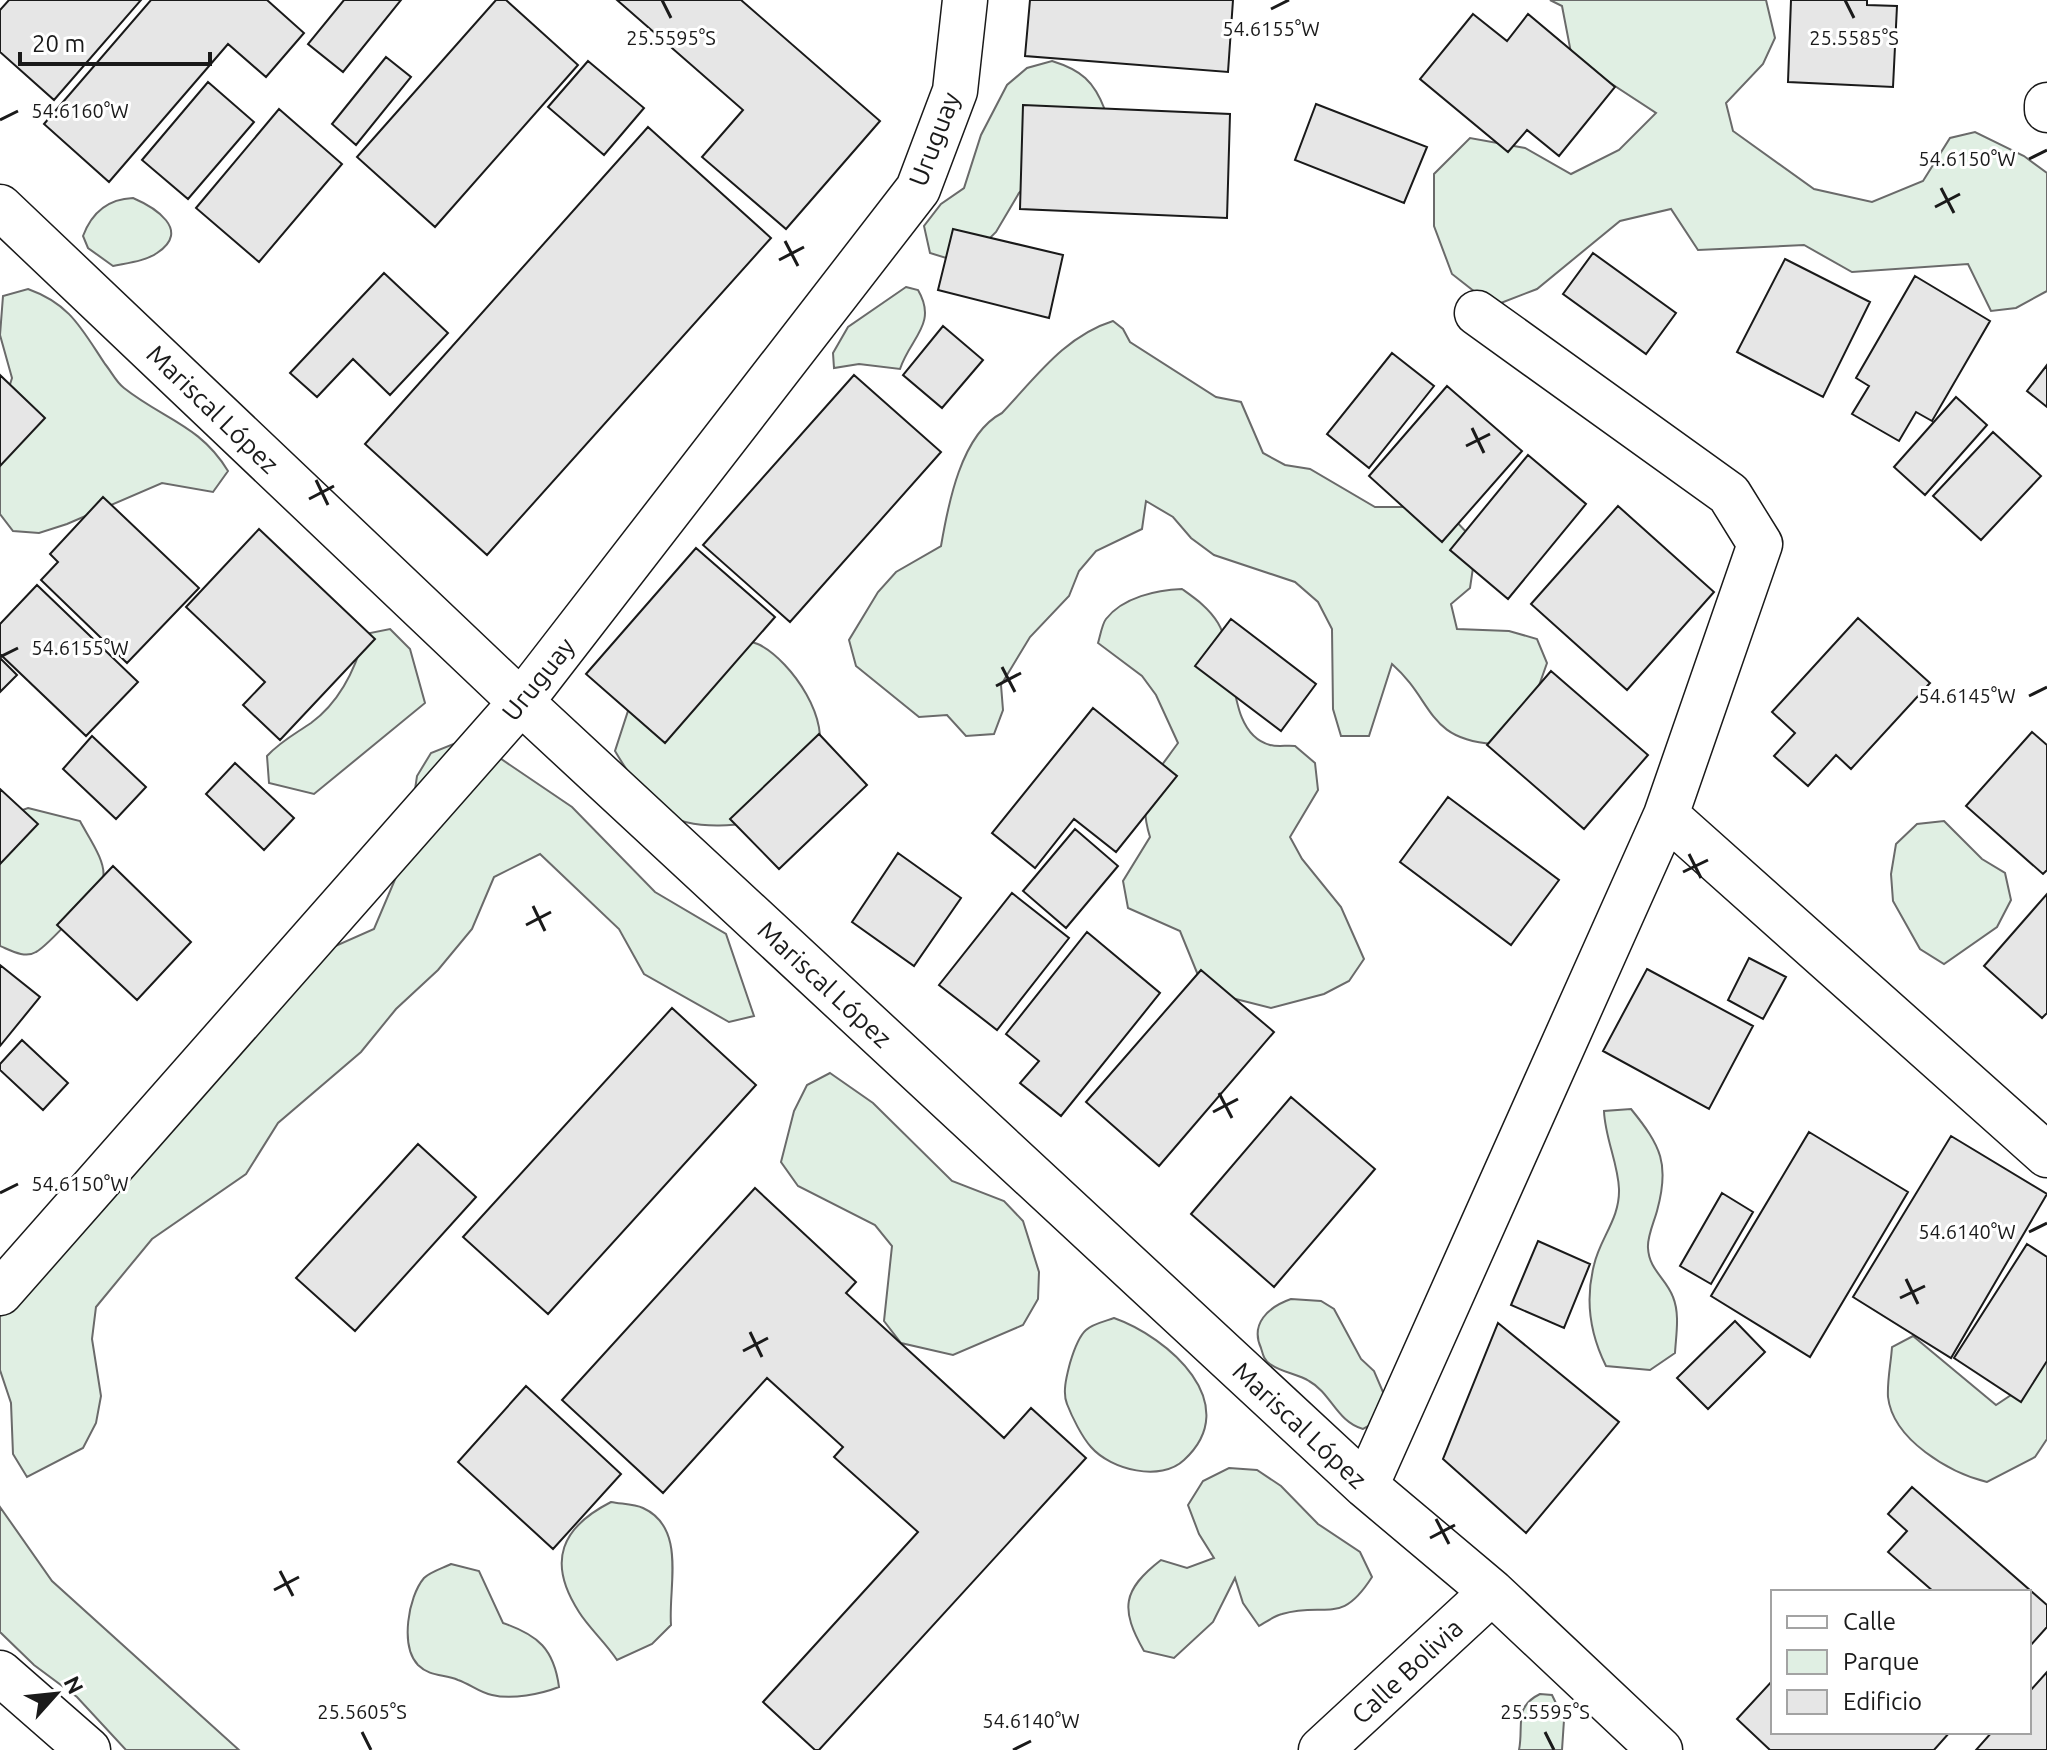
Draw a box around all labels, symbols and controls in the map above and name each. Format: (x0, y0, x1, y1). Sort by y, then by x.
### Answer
scale bar (20, 16, 210, 66)
text: 54.6155°W (1222, 17, 1320, 40)
text: 25.5595°S (626, 26, 716, 49)
text: 25.5585°S (1809, 26, 1899, 49)
text: 20 m (32, 30, 85, 57)
street label: Uruguay (903, 88, 965, 190)
text: 54.6160°W (31, 99, 129, 122)
text: 54.6150°W (1918, 147, 2016, 170)
street label: Mariscal López (141, 339, 285, 479)
street label: Uruguay (496, 632, 580, 726)
text: 54.6155°W (31, 636, 129, 659)
text: 54.6145°W (1918, 684, 2016, 707)
street label: Mariscal López (752, 915, 898, 1053)
text: 54.6150°W (31, 1172, 129, 1195)
text: 54.6140°W (1918, 1220, 2016, 1243)
street label: Mariscal López (1227, 1356, 1373, 1494)
legend (1771, 1590, 2031, 1734)
text: Calle (1843, 1608, 1896, 1635)
street label: Calle Bolivia (1346, 1613, 1468, 1729)
text: Parque (1843, 1648, 1920, 1675)
north arrow (16, 1654, 96, 1734)
text: N (59, 1672, 89, 1698)
text: Edificio (1843, 1688, 1922, 1715)
text: 25.5605°S (317, 1700, 407, 1723)
text: 25.5595°S (1500, 1700, 1590, 1723)
text: 54.6140°W (982, 1709, 1080, 1732)

